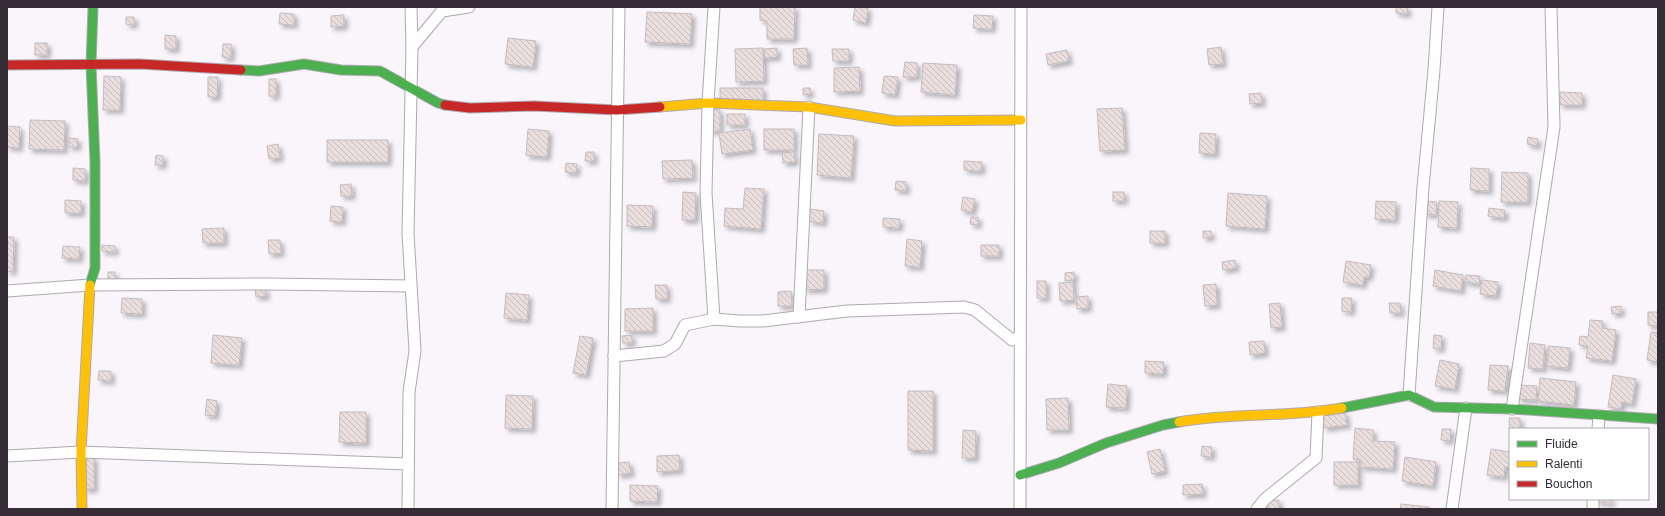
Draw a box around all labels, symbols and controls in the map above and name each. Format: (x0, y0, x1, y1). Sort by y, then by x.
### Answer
legend (1509, 428, 1649, 500)
text: Fluide (1545, 437, 1578, 451)
text: Ralenti (1545, 457, 1582, 471)
text: Bouchon (1545, 477, 1592, 491)

